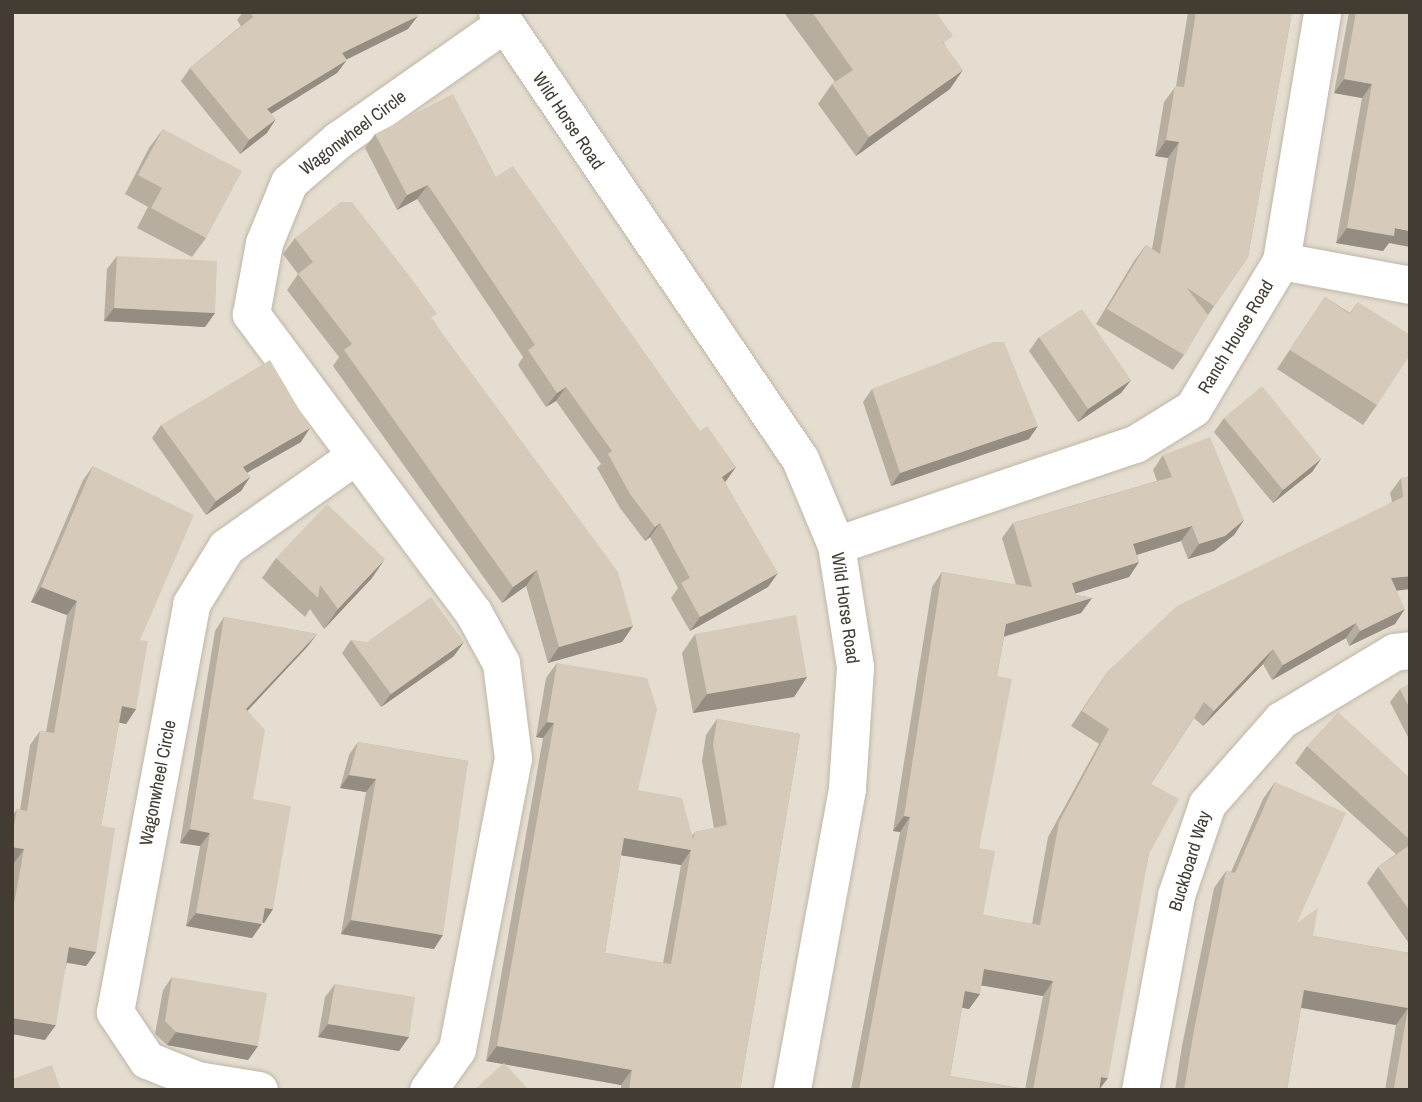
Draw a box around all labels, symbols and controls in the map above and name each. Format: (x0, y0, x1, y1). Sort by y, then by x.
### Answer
street label: Wild Horse Road (528, 68, 608, 174)
street label: Wagonwheel Circle (296, 86, 410, 180)
street label: Ranch House Road (1194, 276, 1278, 398)
street label: Wild Horse Road (826, 551, 864, 665)
street label: Wagonwheel Circle (135, 718, 181, 848)
street label: Buckboard Way (1165, 808, 1215, 914)

